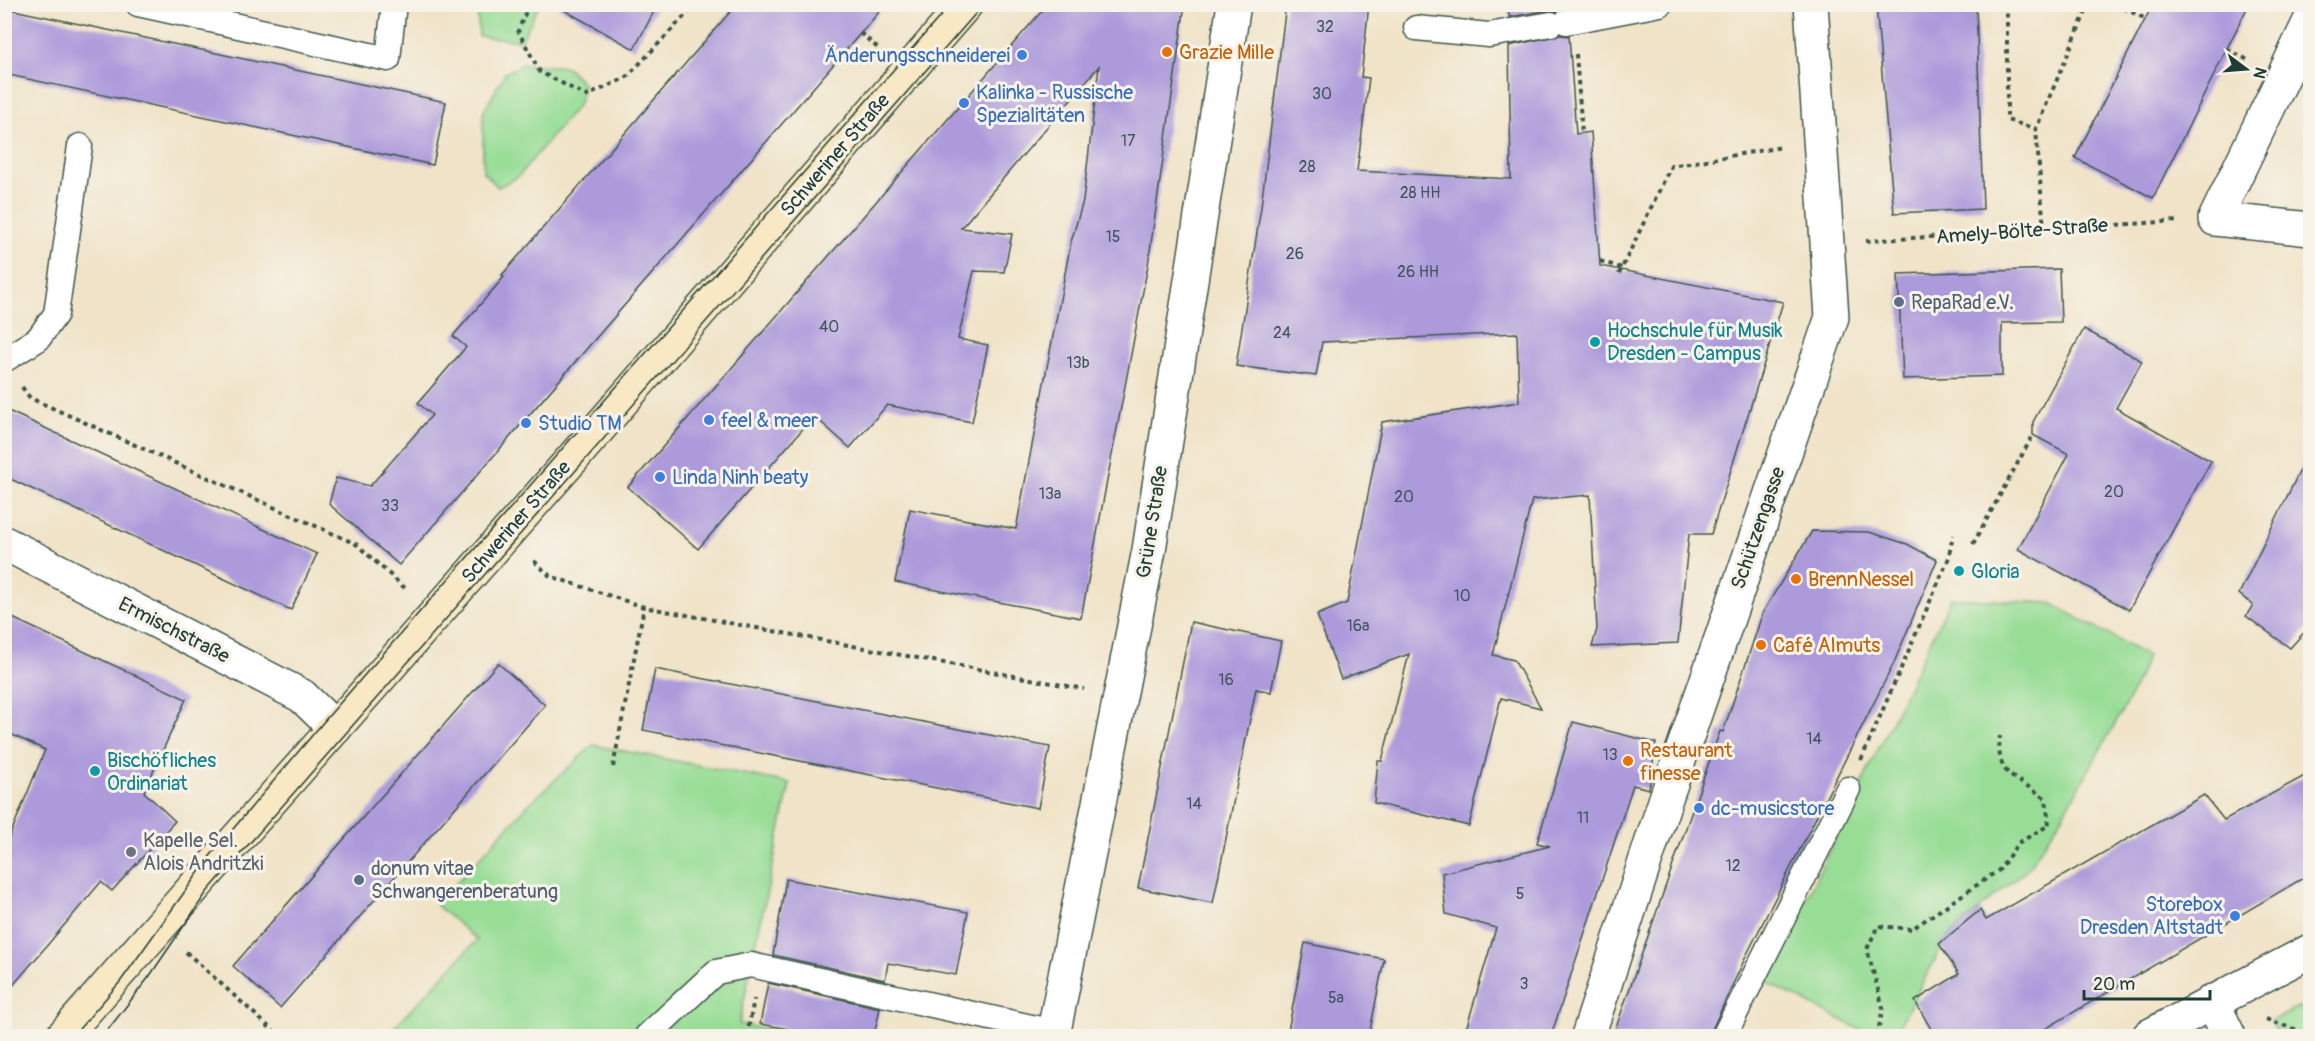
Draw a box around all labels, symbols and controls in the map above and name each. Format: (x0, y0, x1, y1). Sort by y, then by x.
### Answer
house number: 32 (1316, 17, 1334, 37)
north arrow (2216, 39, 2276, 99)
place label: Grazie Mille (1179, 40, 1274, 65)
place label: Änderungsschneiderei (825, 43, 1010, 68)
marker: Grazie Mille (1160, 45, 1174, 59)
marker: Änderungsschneiderei (1015, 48, 1029, 62)
text: N (2248, 65, 2271, 81)
place label: Kalinka - Russische Spezialitäten (976, 80, 1133, 128)
house number: 30 (1312, 84, 1332, 104)
street label: Schweriner Straße (775, 88, 895, 222)
marker: Kalinka - Russische Spezialitäten (957, 96, 971, 110)
house number: 17 (1121, 131, 1136, 151)
house number: 28 (1298, 157, 1316, 177)
house number: 28 HH (1400, 183, 1440, 203)
street label: Amely-Bölte-Straße (1935, 213, 2109, 249)
house number: 15 (1106, 227, 1120, 247)
house number: 26 (1286, 244, 1304, 264)
house number: 26 HH (1397, 262, 1439, 282)
place label: RepaRad e.V. (1911, 290, 2014, 315)
marker: RepaRad e.V. (1892, 295, 1906, 309)
house number: 40 (819, 317, 839, 337)
place label: Hochschule für Musik Dresden - Campus (1607, 318, 1783, 366)
house number: 24 (1273, 323, 1291, 343)
marker: Hochschule für Musik Dresden - Campus (1588, 335, 1602, 349)
house number: 13b (1066, 353, 1090, 373)
place label: feel & meer (721, 408, 818, 433)
place label: Studio TM (538, 411, 622, 436)
marker: feel & meer (702, 413, 716, 427)
marker: Studio TM (519, 416, 533, 430)
street label: Schweriner Straße (456, 455, 576, 589)
street label: Schützengasse (1725, 463, 1791, 593)
street label: Grüne Straße (1131, 464, 1173, 580)
place label: Linda Ninh beaty (672, 465, 809, 490)
marker: Linda Ninh beaty (653, 470, 667, 484)
house number: 20 (2104, 482, 2124, 502)
house number: 13a (1039, 484, 1061, 504)
house number: 20 (1394, 487, 1414, 507)
house number: 33 (381, 496, 399, 516)
place label: Gloria (1971, 559, 2020, 584)
marker: Gloria (1952, 564, 1966, 578)
place label: BrennNessel (1808, 567, 1914, 592)
marker: BrennNessel (1789, 572, 1803, 586)
house number: 10 (1453, 586, 1471, 606)
street label: Ermischstraße (114, 591, 234, 669)
house number: 16a (1346, 616, 1370, 636)
place label: Café Almuts (1773, 633, 1880, 658)
marker: Café Almuts (1754, 638, 1768, 652)
house number: 16 (1218, 670, 1234, 690)
house number: 14 (1806, 729, 1822, 749)
place label: Restaurant finesse (1640, 738, 1733, 786)
house number: 13 (1602, 745, 1618, 765)
place label: Bischöfliches Ordinariat (107, 748, 216, 796)
marker: Restaurant finesse (1621, 754, 1635, 768)
marker: Bischöfliches Ordinariat (88, 764, 102, 778)
house number: 14 (1186, 794, 1202, 814)
place label: dc-musicstore (1711, 796, 1834, 821)
marker: dc-musicstore (1692, 801, 1706, 815)
house number: 11 (1577, 808, 1589, 828)
place label: Kapelle Sel. Alois Andritzki (143, 828, 264, 876)
marker: Kapelle Sel. Alois Andritzki (124, 845, 138, 859)
place label: donum vitae Schwangerenberatung (371, 856, 558, 904)
house number: 12 (1725, 856, 1741, 876)
marker: donum vitae Schwangerenberatung (352, 873, 366, 887)
house number: 5 (1516, 884, 1524, 904)
place label: Storebox Dresden Altstadt (2080, 892, 2224, 940)
marker: Storebox Dresden Altstadt (2228, 909, 2242, 923)
scale bar (2084, 963, 2210, 1001)
text: 20 m (2093, 973, 2135, 996)
house number: 3 (1520, 974, 1529, 994)
house number: 5a (1328, 988, 1344, 1008)

